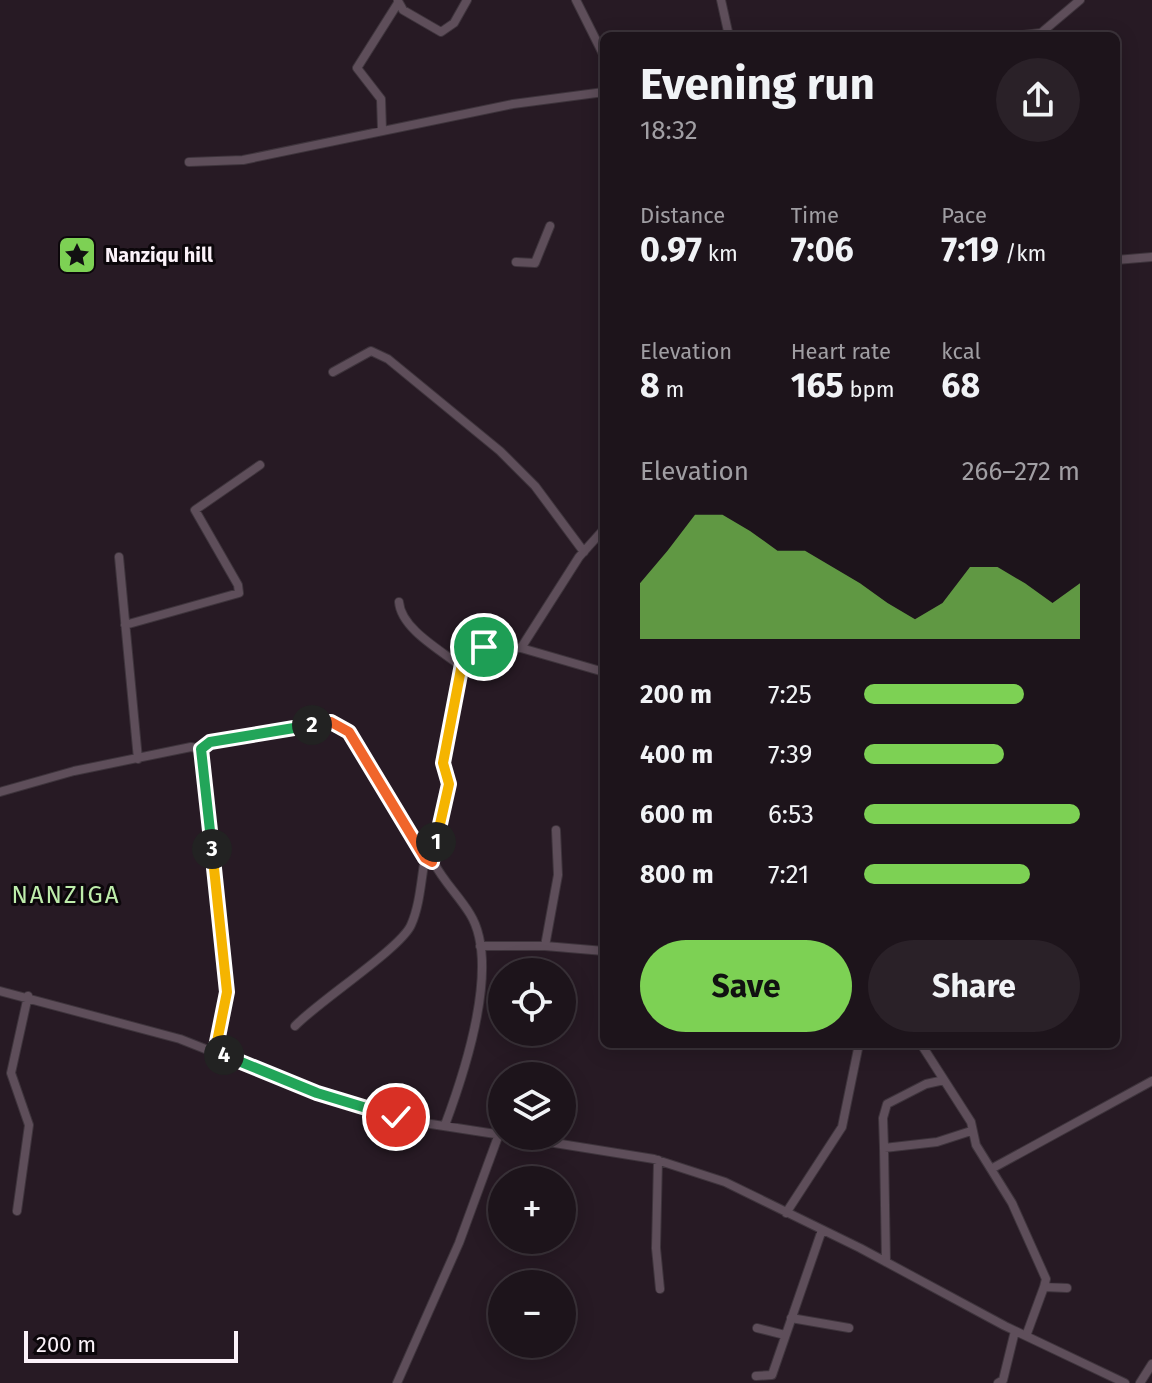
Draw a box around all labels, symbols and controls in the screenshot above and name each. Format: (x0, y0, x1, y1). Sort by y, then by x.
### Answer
text: Evening run (640, 58, 875, 111)
button: share (996, 58, 1080, 142)
text: 18:32 (640, 115, 698, 146)
text: Distance (640, 202, 725, 229)
text: Time (791, 202, 839, 229)
text: Pace (941, 202, 987, 229)
text: 0.97 (640, 229, 702, 270)
text: 7:06 (791, 229, 854, 270)
text: 7:19 (941, 229, 999, 270)
place icon: Nanziqu hill (56, 234, 98, 276)
text: km (702, 240, 738, 267)
text: /km (999, 240, 1046, 267)
place label: Nanziqu hill (105, 243, 213, 267)
text: Elevation (640, 338, 732, 365)
text: Heart rate (791, 338, 891, 365)
text: kcal (941, 338, 981, 365)
text: 8 (640, 365, 660, 406)
text: 165 (791, 365, 844, 406)
text: 68 (941, 365, 980, 406)
text: m (660, 376, 684, 403)
text: bpm (844, 376, 895, 403)
text: Elevation (640, 456, 749, 487)
text: 266–272 m (962, 456, 1080, 487)
pin (450, 613, 518, 681)
icon: arrive (462, 625, 506, 669)
text: 200 m (640, 679, 712, 710)
text: 7:25 (768, 679, 812, 710)
pin: 2 (292, 705, 332, 745)
text: 2 (306, 711, 318, 738)
text: 400 m (640, 739, 713, 770)
text: 7:39 (768, 739, 812, 770)
text: 600 m (640, 799, 713, 830)
text: 6:53 (768, 799, 814, 830)
pin: 1 (416, 822, 456, 862)
text: 1 (431, 828, 441, 855)
pin: 3 (192, 829, 232, 869)
text: 3 (206, 835, 218, 862)
text: 800 m (640, 859, 714, 890)
text: 7:21 (768, 859, 809, 890)
district label: NANZIGA (11, 881, 121, 909)
button: Save (640, 940, 852, 1032)
button: Share (868, 940, 1080, 1032)
map controls (488, 958, 576, 1358)
button: locate (488, 958, 576, 1046)
pin: 4 (204, 1035, 244, 1075)
text: 4 (218, 1041, 230, 1068)
button: layers (488, 1062, 576, 1150)
pin (362, 1083, 430, 1151)
icon: check (374, 1095, 418, 1139)
button: + (488, 1166, 576, 1254)
button: − (488, 1270, 576, 1358)
scale bar (24, 1327, 238, 1363)
text: 200 m (36, 1331, 96, 1358)

